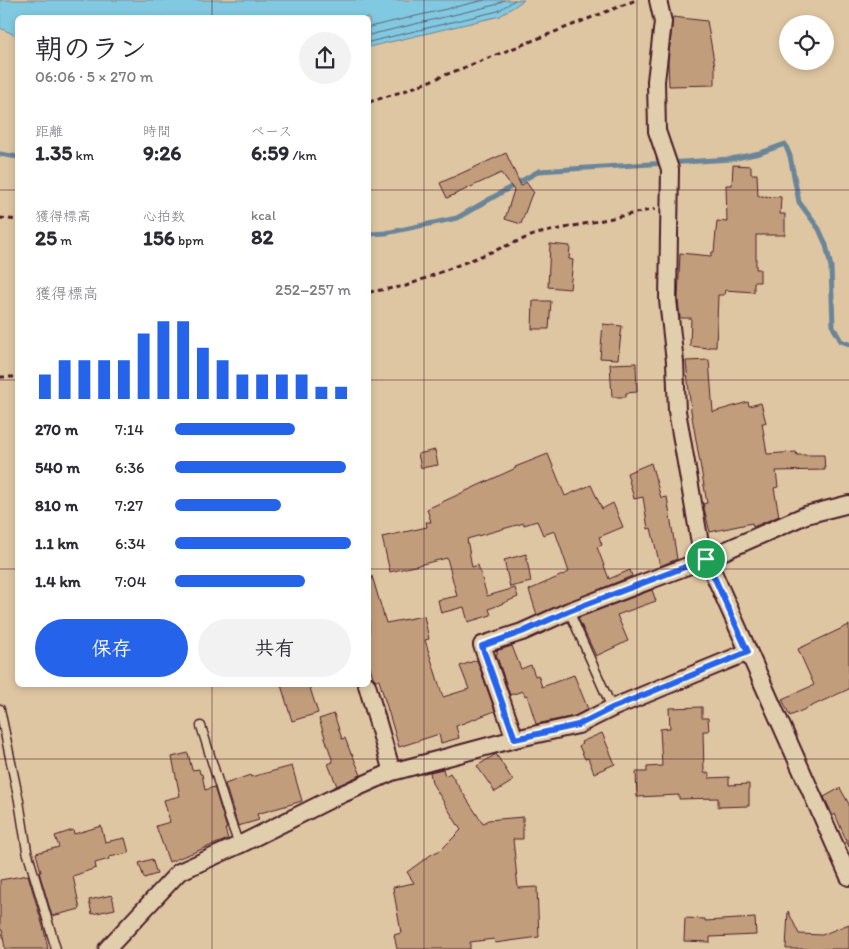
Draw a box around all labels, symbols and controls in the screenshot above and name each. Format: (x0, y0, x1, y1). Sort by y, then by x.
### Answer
map controls (779, 15, 834, 70)
button: locate (779, 15, 834, 70)
text: 朝のラン (35, 31, 147, 65)
button: share (299, 32, 351, 84)
text: 06:06 · 5 × 270 m (35, 67, 153, 86)
text: 距離 (35, 123, 63, 140)
text: 時間 (143, 123, 171, 140)
text: ペース (251, 123, 292, 140)
text: 1.35 (35, 140, 72, 165)
text: 9:26 (143, 140, 181, 165)
text: 6:59 (251, 140, 289, 165)
text: km (72, 147, 94, 164)
text: /km (289, 147, 317, 164)
text: kcal (251, 207, 276, 224)
text: 獲得標高 (35, 208, 91, 225)
text: 心拍数 (143, 208, 185, 225)
text: 82 (251, 224, 274, 249)
text: 25 (35, 225, 57, 250)
text: 156 (143, 225, 175, 250)
text: m (57, 232, 72, 249)
text: bpm (175, 232, 204, 249)
text: 252–257 m (275, 280, 351, 299)
text: 獲得標高 (35, 284, 99, 303)
text: 270 m (35, 420, 78, 439)
text: 7:14 (115, 420, 144, 439)
text: 540 m (35, 458, 80, 477)
text: 6:36 (115, 458, 145, 477)
text: 810 m (35, 496, 78, 515)
text: 7:27 (115, 496, 143, 515)
text: 1.1 km (35, 534, 79, 553)
text: 6:34 (115, 534, 146, 553)
pin (685, 538, 727, 580)
icon: arrive (692, 545, 720, 573)
text: 1.4 km (35, 572, 81, 591)
text: 7:04 (115, 572, 146, 591)
button: 保存 (35, 619, 188, 677)
button: 共有 (198, 619, 351, 677)

